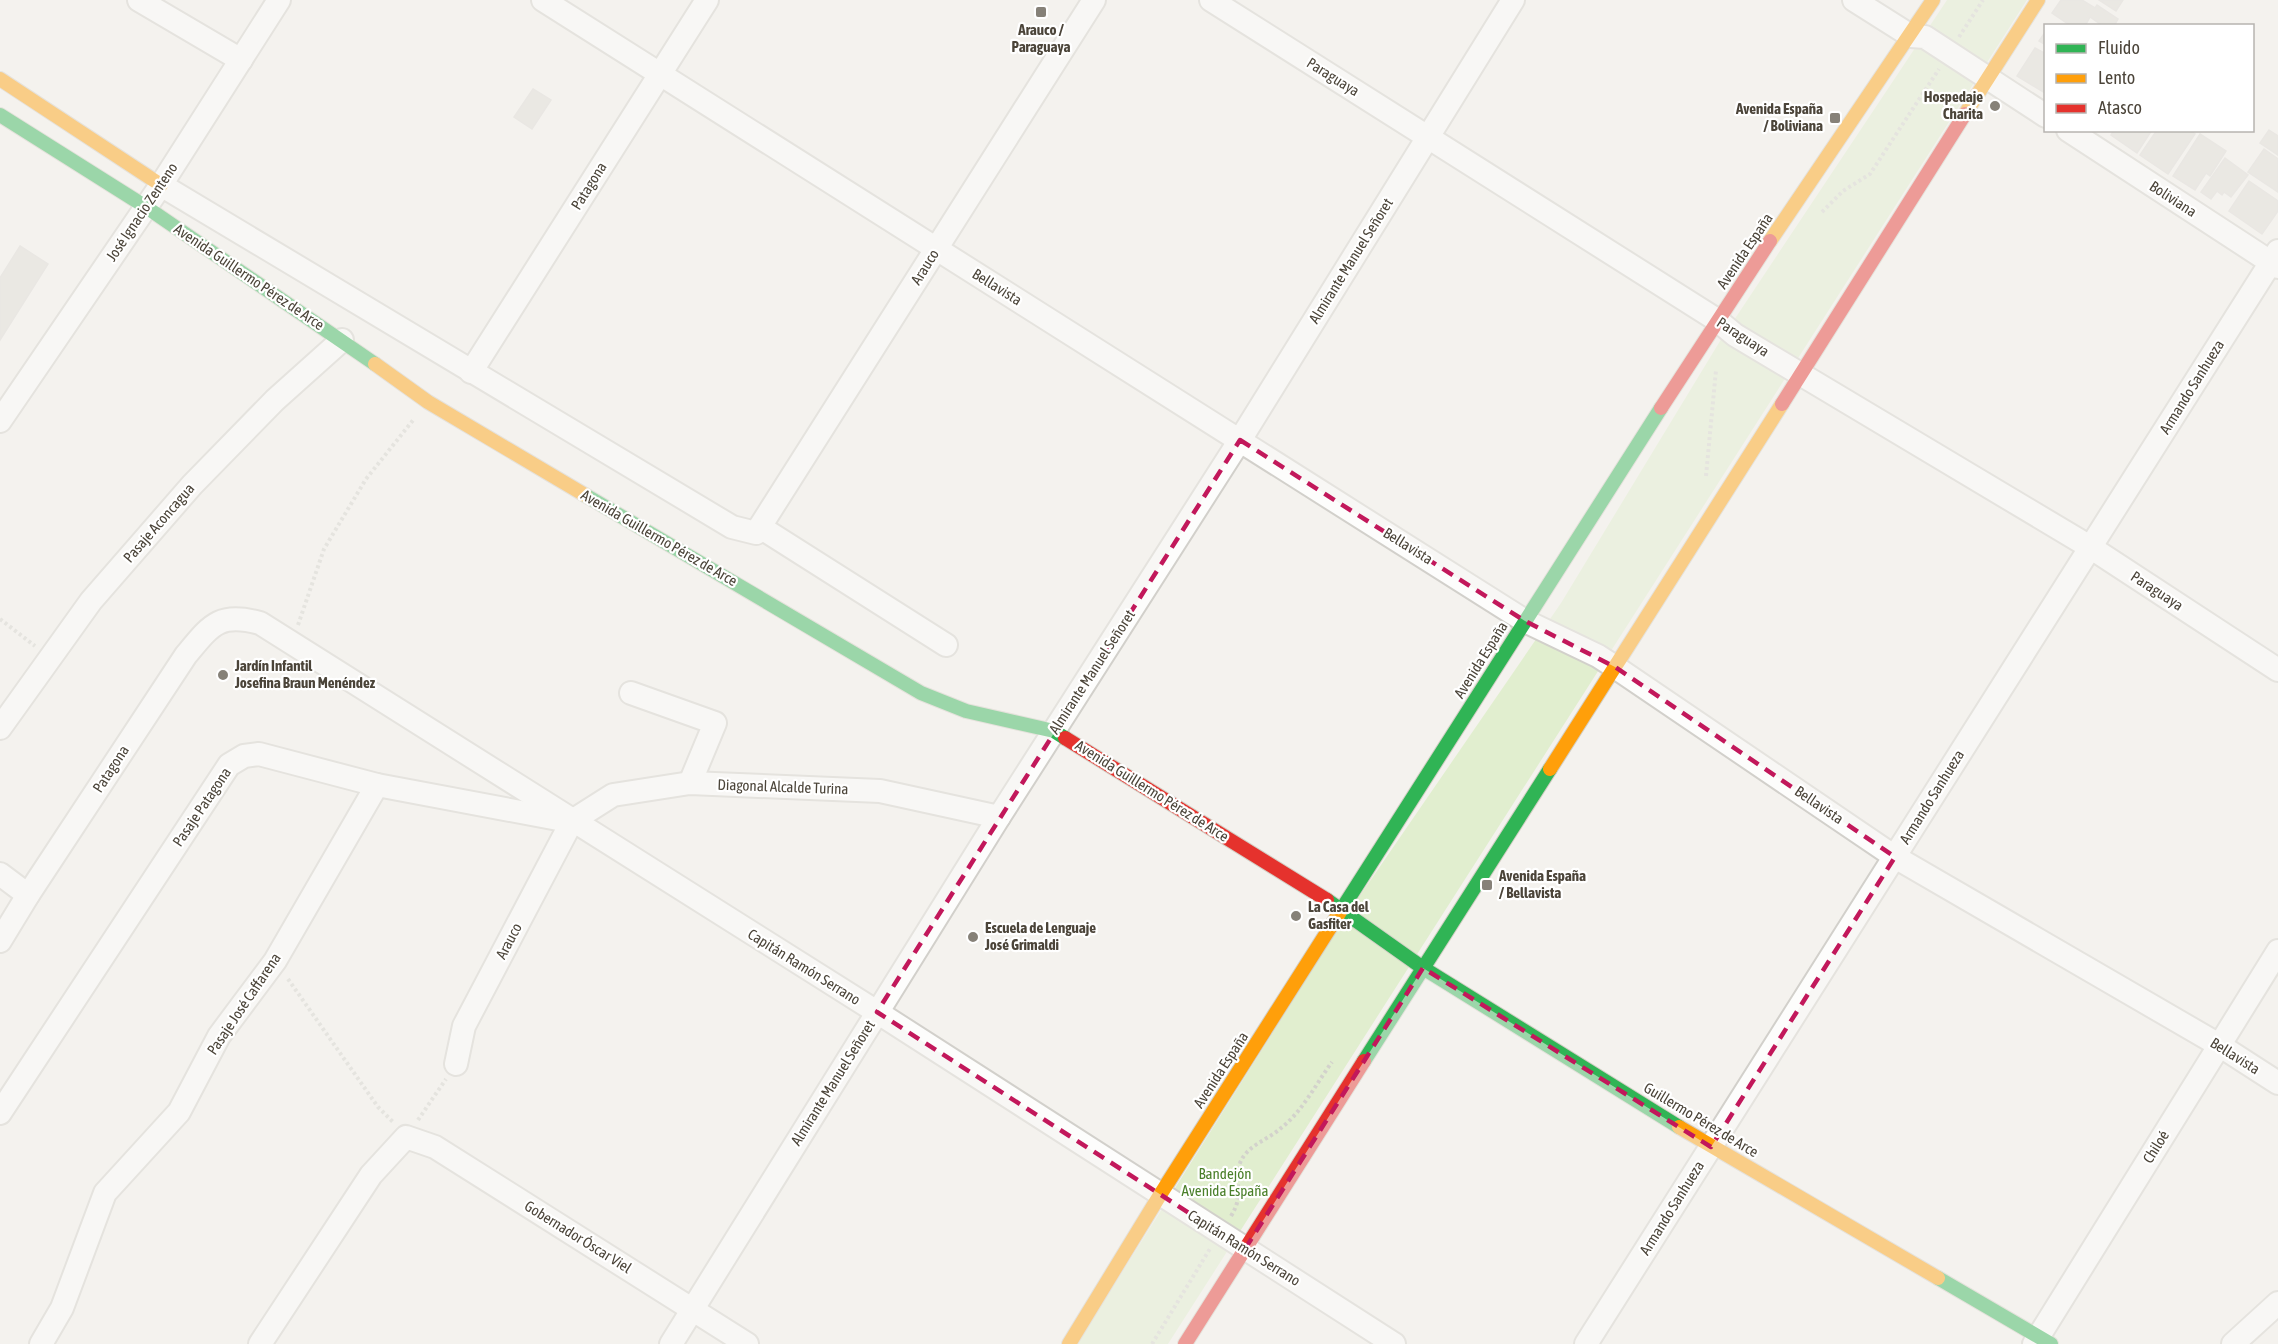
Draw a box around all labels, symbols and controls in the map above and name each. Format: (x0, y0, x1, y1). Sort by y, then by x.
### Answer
marker: Arauco / Paraguaya (1034, 5, 1048, 19)
place label: Arauco / Paraguaya (1012, 21, 1070, 55)
legend (2044, 24, 2254, 132)
text: Fluido (2098, 37, 2140, 58)
street label: Paraguaya (1304, 54, 1363, 99)
text: Lento (2098, 67, 2135, 88)
place label: Hospedaje Charita (1924, 88, 1983, 122)
text: Atasco (2098, 97, 2142, 118)
marker: Hospedaje Charita (1988, 99, 2002, 113)
place label: Avenida España / Boliviana (1735, 100, 1823, 134)
marker: Avenida España / Boliviana (1828, 111, 1842, 125)
street label: José Ignacio Zenteno (102, 159, 181, 264)
street label: Patagona (567, 159, 610, 213)
street label: Boliviana (2147, 177, 2200, 220)
street label: Almirante Manuel Señoret (1305, 195, 1396, 326)
street label: Avenida España (1713, 210, 1776, 292)
street label: Avenida Guillermo Pérez de Arce (171, 220, 328, 333)
street label: Arauco (907, 246, 942, 287)
street label: Bellavista (969, 265, 1025, 308)
street label: Paraguaya (1714, 313, 1773, 360)
street label: Armando Sanhueza (2156, 337, 2227, 437)
street label: Pasaje Aconcagua (120, 480, 198, 566)
street label: Avenida Guillermo Pérez de Arce (578, 486, 741, 589)
street label: Bellavista (1380, 524, 1436, 567)
street label: Paraguaya (2128, 567, 2187, 614)
street label: Almirante Manuel Señoret (1045, 607, 1138, 737)
street label: Avenida España (1450, 618, 1511, 701)
place label: Jardín Infantil Josefina Braun Menéndez (234, 657, 376, 691)
marker: Jardín Infantil Josefina Braun Menéndez (216, 668, 230, 682)
street label: Avenida Guillermo Pérez de Arce (1073, 736, 1232, 845)
street label: Patagona (89, 742, 132, 795)
street label: Armando Sanhueza (1896, 747, 1967, 847)
street label: Pasaje Patagona (169, 764, 234, 849)
street label: Diagonal Alcalde Turina (717, 776, 849, 797)
street label: Bellavista (1792, 782, 1847, 827)
place label: Avenida España / Bellavista (1498, 867, 1586, 901)
marker: Avenida España / Bellavista (1480, 878, 1494, 892)
place label: La Casa del Gasfiter (1308, 898, 1370, 932)
marker: La Casa del Gasfiter (1289, 909, 1303, 923)
place label: Escuela de Lenguaje José Grimaldi (984, 919, 1096, 953)
street label: Arauco (492, 920, 525, 962)
street label: Capitán Ramón Serrano (745, 925, 864, 1008)
marker: Escuela de Lenguaje José Grimaldi (966, 930, 980, 944)
street label: Pasaje José Caffarena (203, 950, 284, 1058)
street label: Almirante Manuel Señoret (787, 1017, 878, 1148)
street label: Avenida España (1190, 1029, 1251, 1111)
street label: Bellavista (2207, 1034, 2263, 1077)
street label: Guillermo Pérez de Arce (1641, 1079, 1762, 1161)
street label: Chiloé (2139, 1127, 2172, 1166)
street label: Armando Sanhueza (1636, 1158, 1707, 1258)
park label: Bandejón Avenida España (1181, 1165, 1269, 1199)
street label: Gobernador Óscar Viel (522, 1197, 635, 1276)
street label: Capitán Ramón Serrano (1185, 1206, 1304, 1289)

